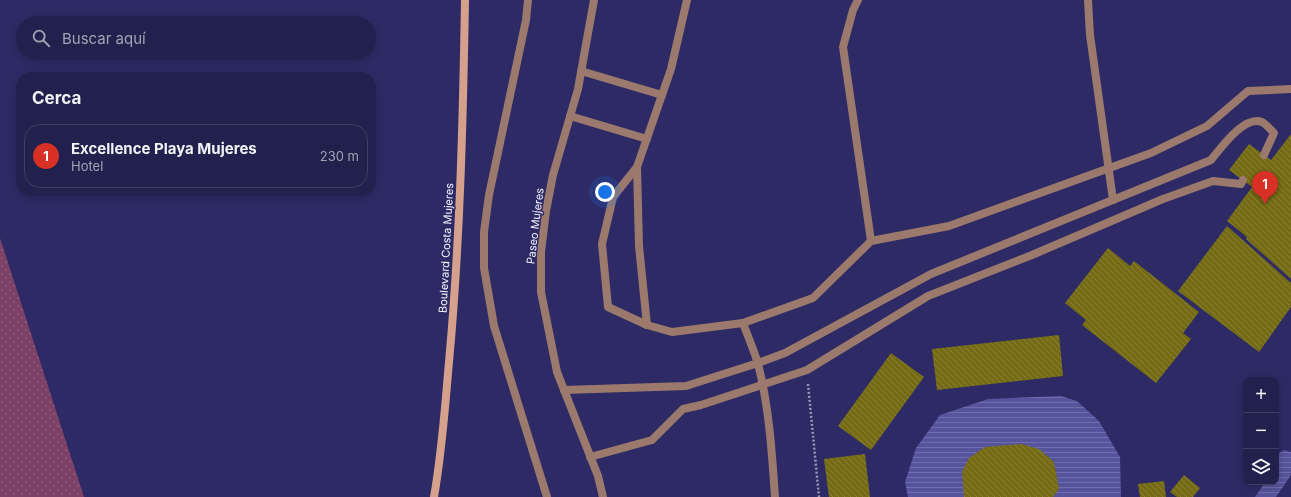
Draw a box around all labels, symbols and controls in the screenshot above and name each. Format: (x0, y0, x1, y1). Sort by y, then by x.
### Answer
search box (16, 16, 376, 60)
icon: search (30, 27, 52, 49)
text: Buscar aquí (62, 29, 146, 48)
text: Cerca (32, 88, 81, 108)
text: Excellence Playa Mujeres (71, 139, 257, 158)
text: 1 (43, 148, 49, 164)
text: 230 m (320, 148, 359, 164)
text: Hotel (71, 158, 103, 174)
pin: 1 (1252, 171, 1278, 204)
street label: Boulevard Costa Mujeres (436, 182, 456, 313)
your location (595, 182, 615, 202)
street label: Paseo Mujeres (523, 187, 547, 265)
map controls (1243, 377, 1279, 485)
button: + (1243, 377, 1279, 413)
button: − (1243, 413, 1279, 449)
button: layers (1243, 449, 1279, 485)

